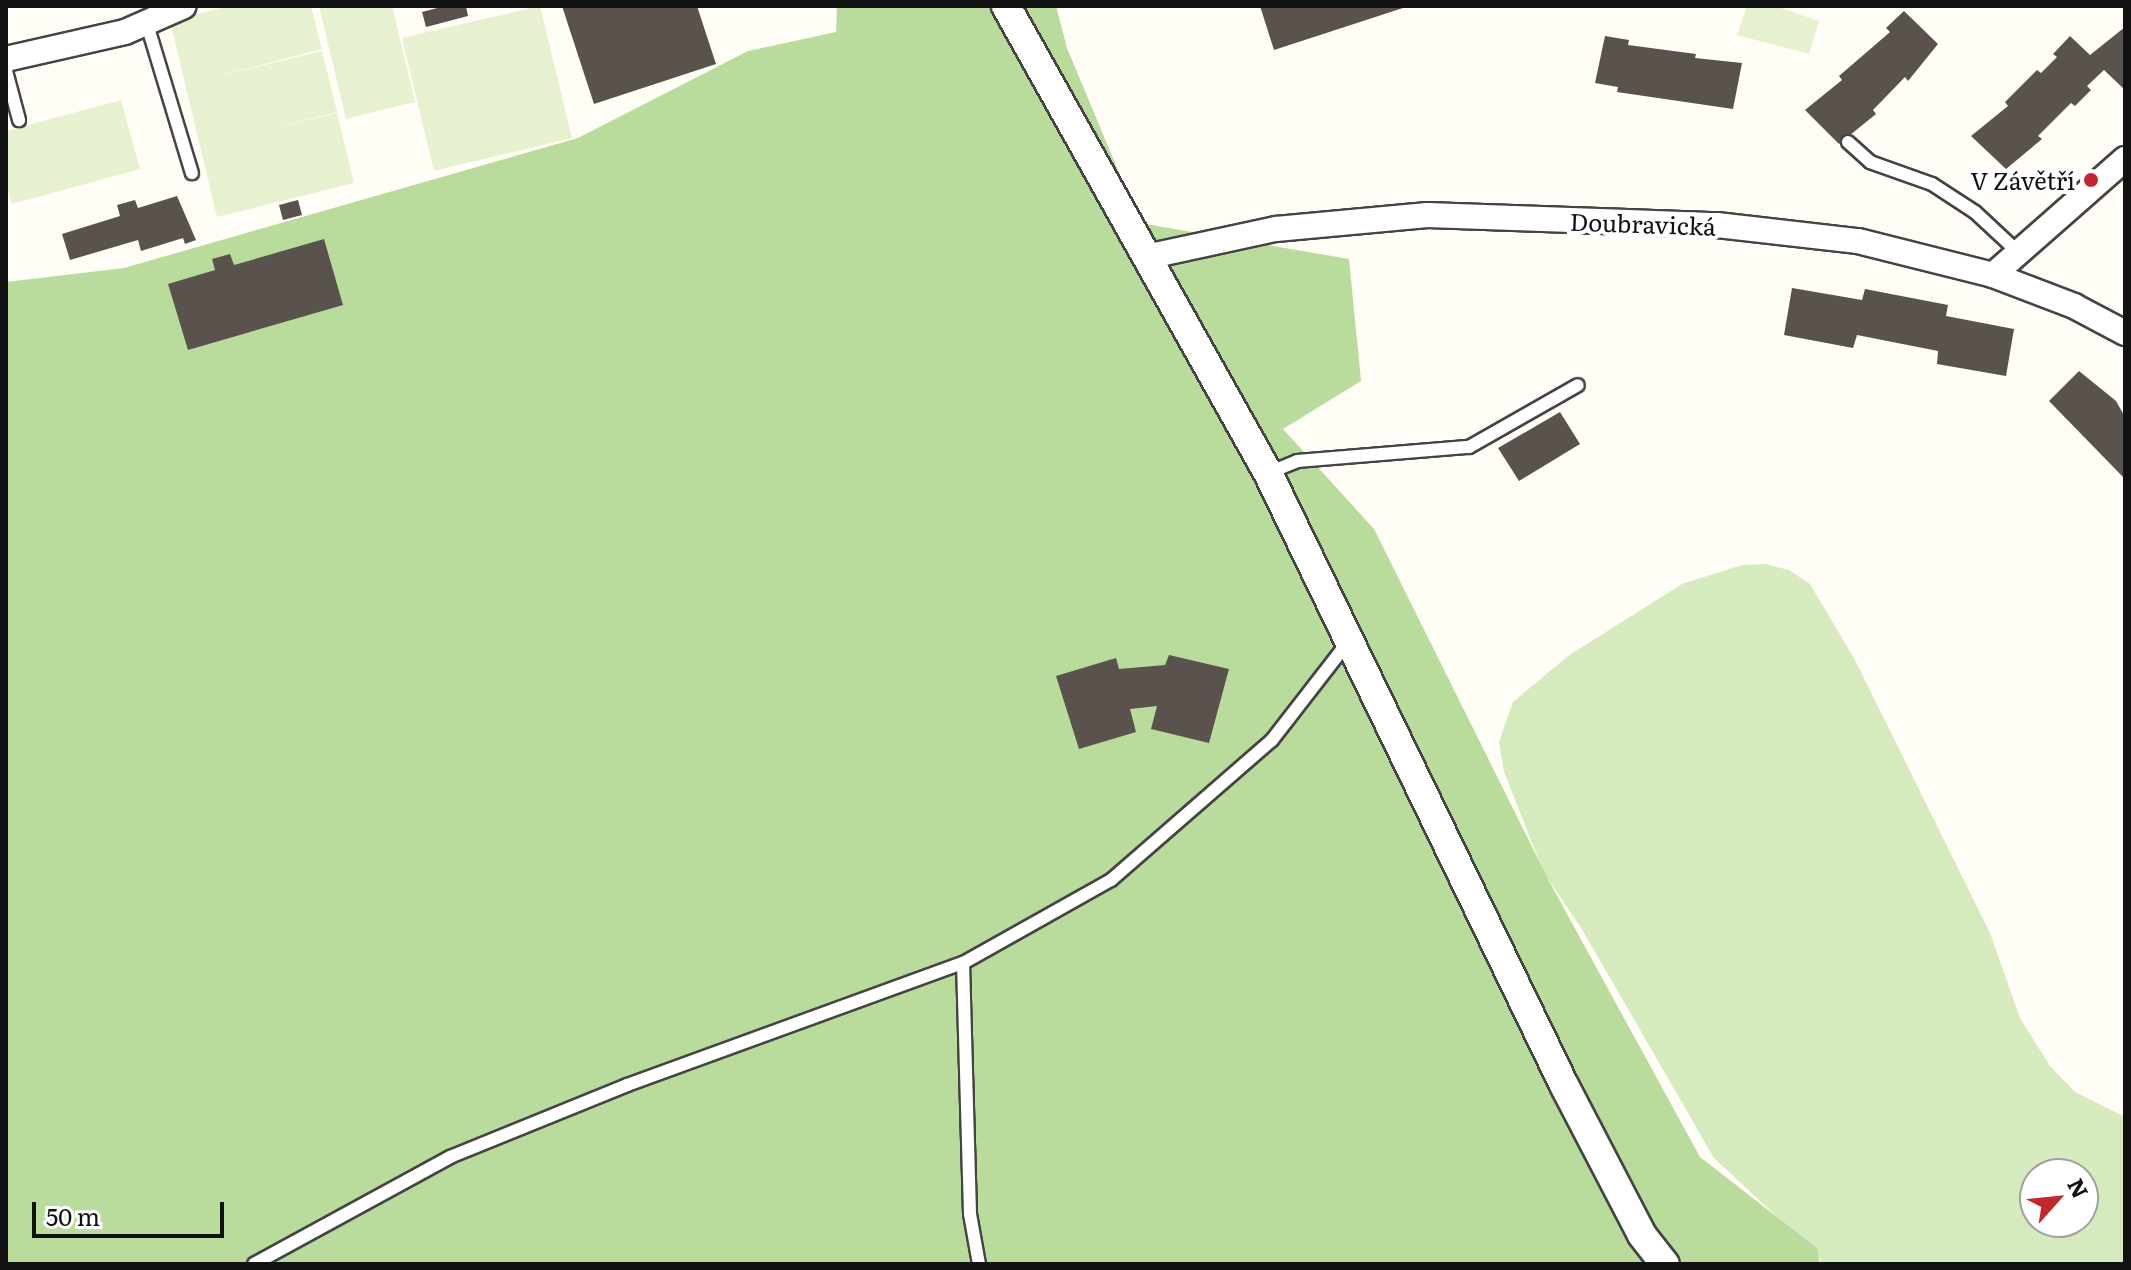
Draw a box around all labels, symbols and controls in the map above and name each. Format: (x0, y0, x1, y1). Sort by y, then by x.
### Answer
place label: V Závětří (1970, 166, 2075, 194)
marker: V Závětří (2082, 171, 2100, 189)
street label: Doubravická (1569, 206, 1717, 240)
north arrow (2019, 1158, 2099, 1238)
text: N (2060, 1172, 2098, 1204)
scale bar (36, 1186, 228, 1236)
text: 50 m (46, 1198, 100, 1233)

